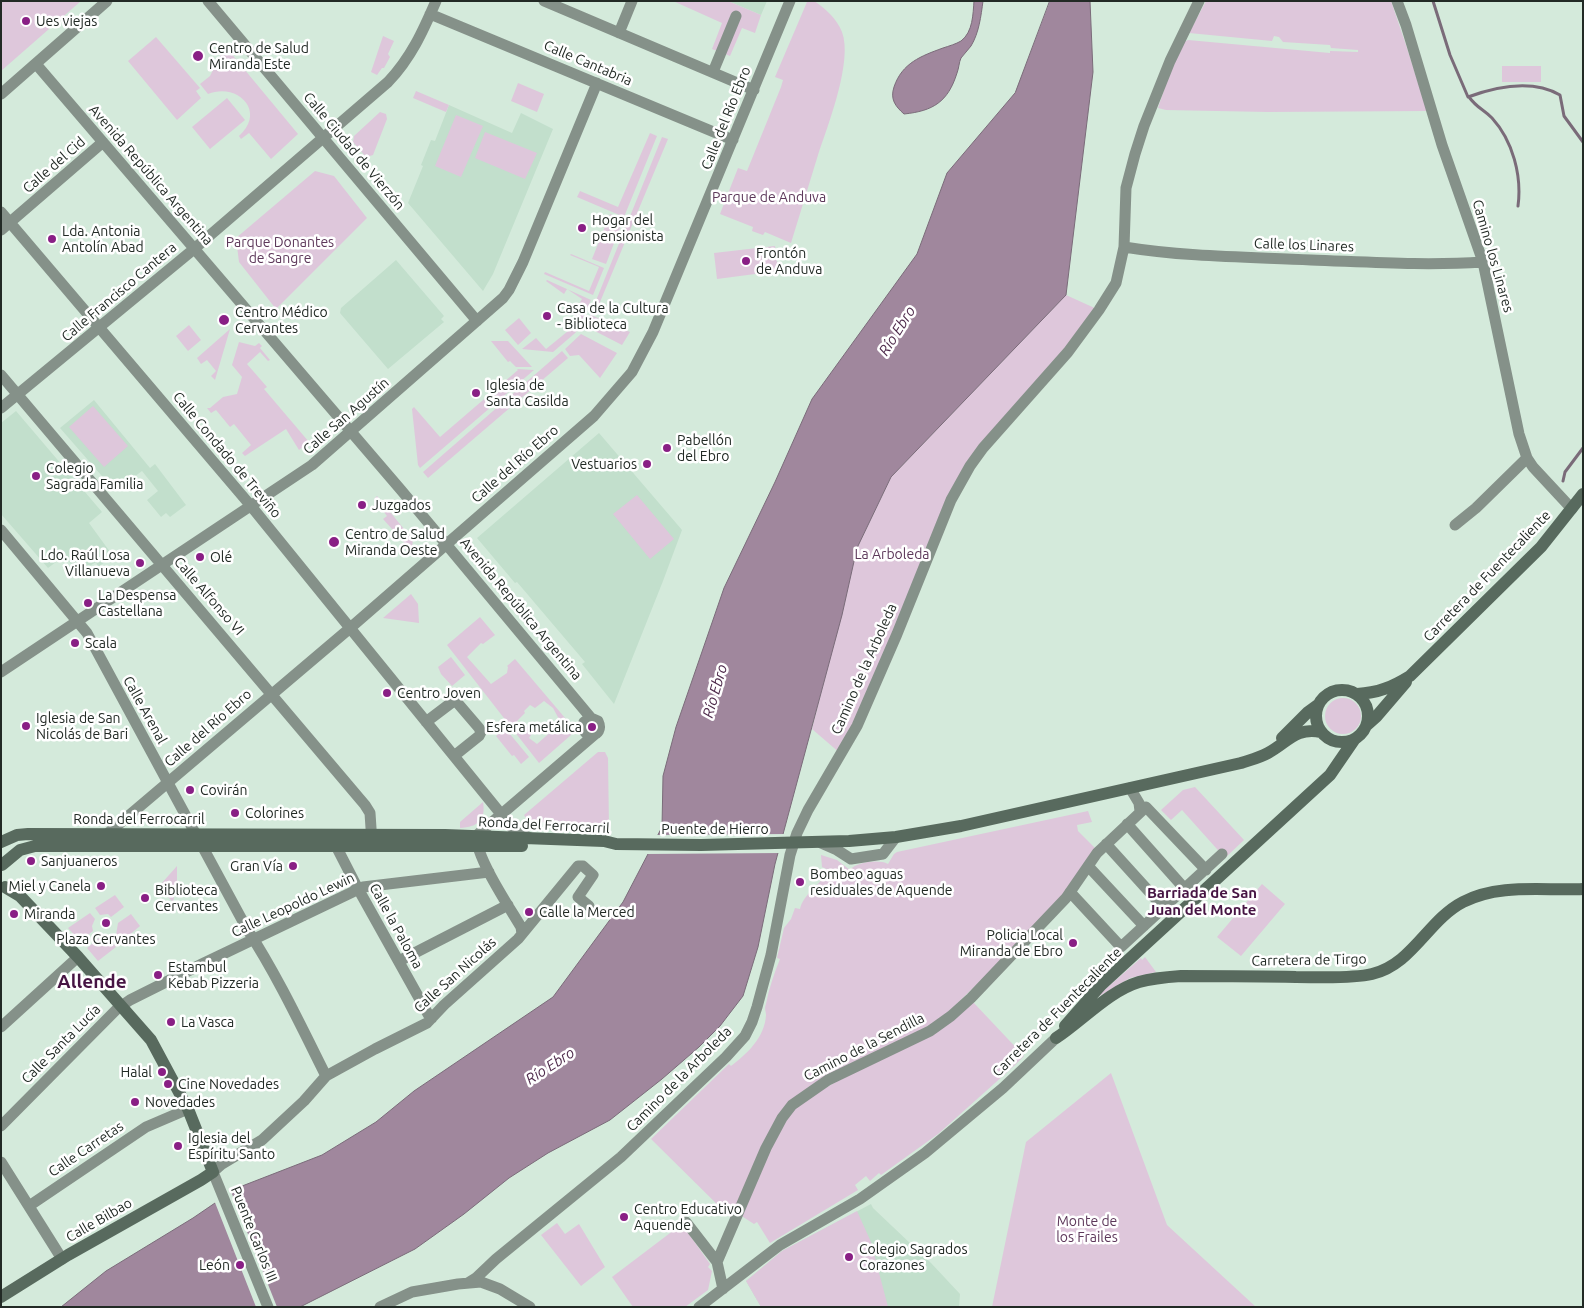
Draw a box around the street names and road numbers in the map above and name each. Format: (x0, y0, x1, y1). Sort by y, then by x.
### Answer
street label: Calle Cantabria (541, 37, 635, 89)
street label: Calle del Río Ebro (698, 64, 754, 172)
street label: Calle Ciudad de Vierzón (300, 89, 408, 213)
street label: Avenida República Argentina (85, 101, 217, 249)
street label: Calle del Cid (19, 133, 89, 197)
street label: Camino los Linares (1469, 198, 1517, 314)
street label: Calle los Linares (1254, 235, 1354, 255)
street label: Calle Francisco Cantera (58, 239, 180, 345)
street label: Calle San Agustín (300, 374, 392, 458)
street label: Calle Condado de Treviño (169, 388, 285, 522)
street label: Calle del Río Ebro (468, 422, 562, 506)
street label: Carretera de Fuentecaliente (1420, 507, 1554, 645)
street label: Avenida República Argentina (457, 534, 585, 684)
street label: Calle Alfonso VI (170, 553, 248, 639)
street label: Camino de la Arboleda (828, 601, 900, 737)
street label: Calle Arenal (119, 673, 171, 747)
street label: Calle del Río Ebro (161, 686, 255, 770)
street label: Ronda del Ferrocarril (73, 811, 205, 827)
street label: Ronda del Ferrocarril (478, 813, 610, 837)
street label: Puente de Hierro (661, 821, 769, 837)
street label: Calle Leopoldo Lewin (229, 869, 357, 941)
street label: Calle la Paloma (366, 880, 426, 972)
street label: Calle San Nicolás (410, 934, 500, 1016)
street label: Carretera de Fuentecaliente (989, 944, 1125, 1080)
street label: Carretera de Tirgo (1251, 951, 1367, 969)
street label: Calle Santa Lucía (18, 1001, 104, 1087)
street label: Camino de la Sendilla (801, 1009, 927, 1085)
street label: Camino de la Arboleda (623, 1023, 735, 1135)
street label: Calle Carretas (45, 1118, 127, 1180)
street label: Puente Carlos III (227, 1184, 281, 1284)
street label: Calle Bilbao (63, 1194, 135, 1246)

